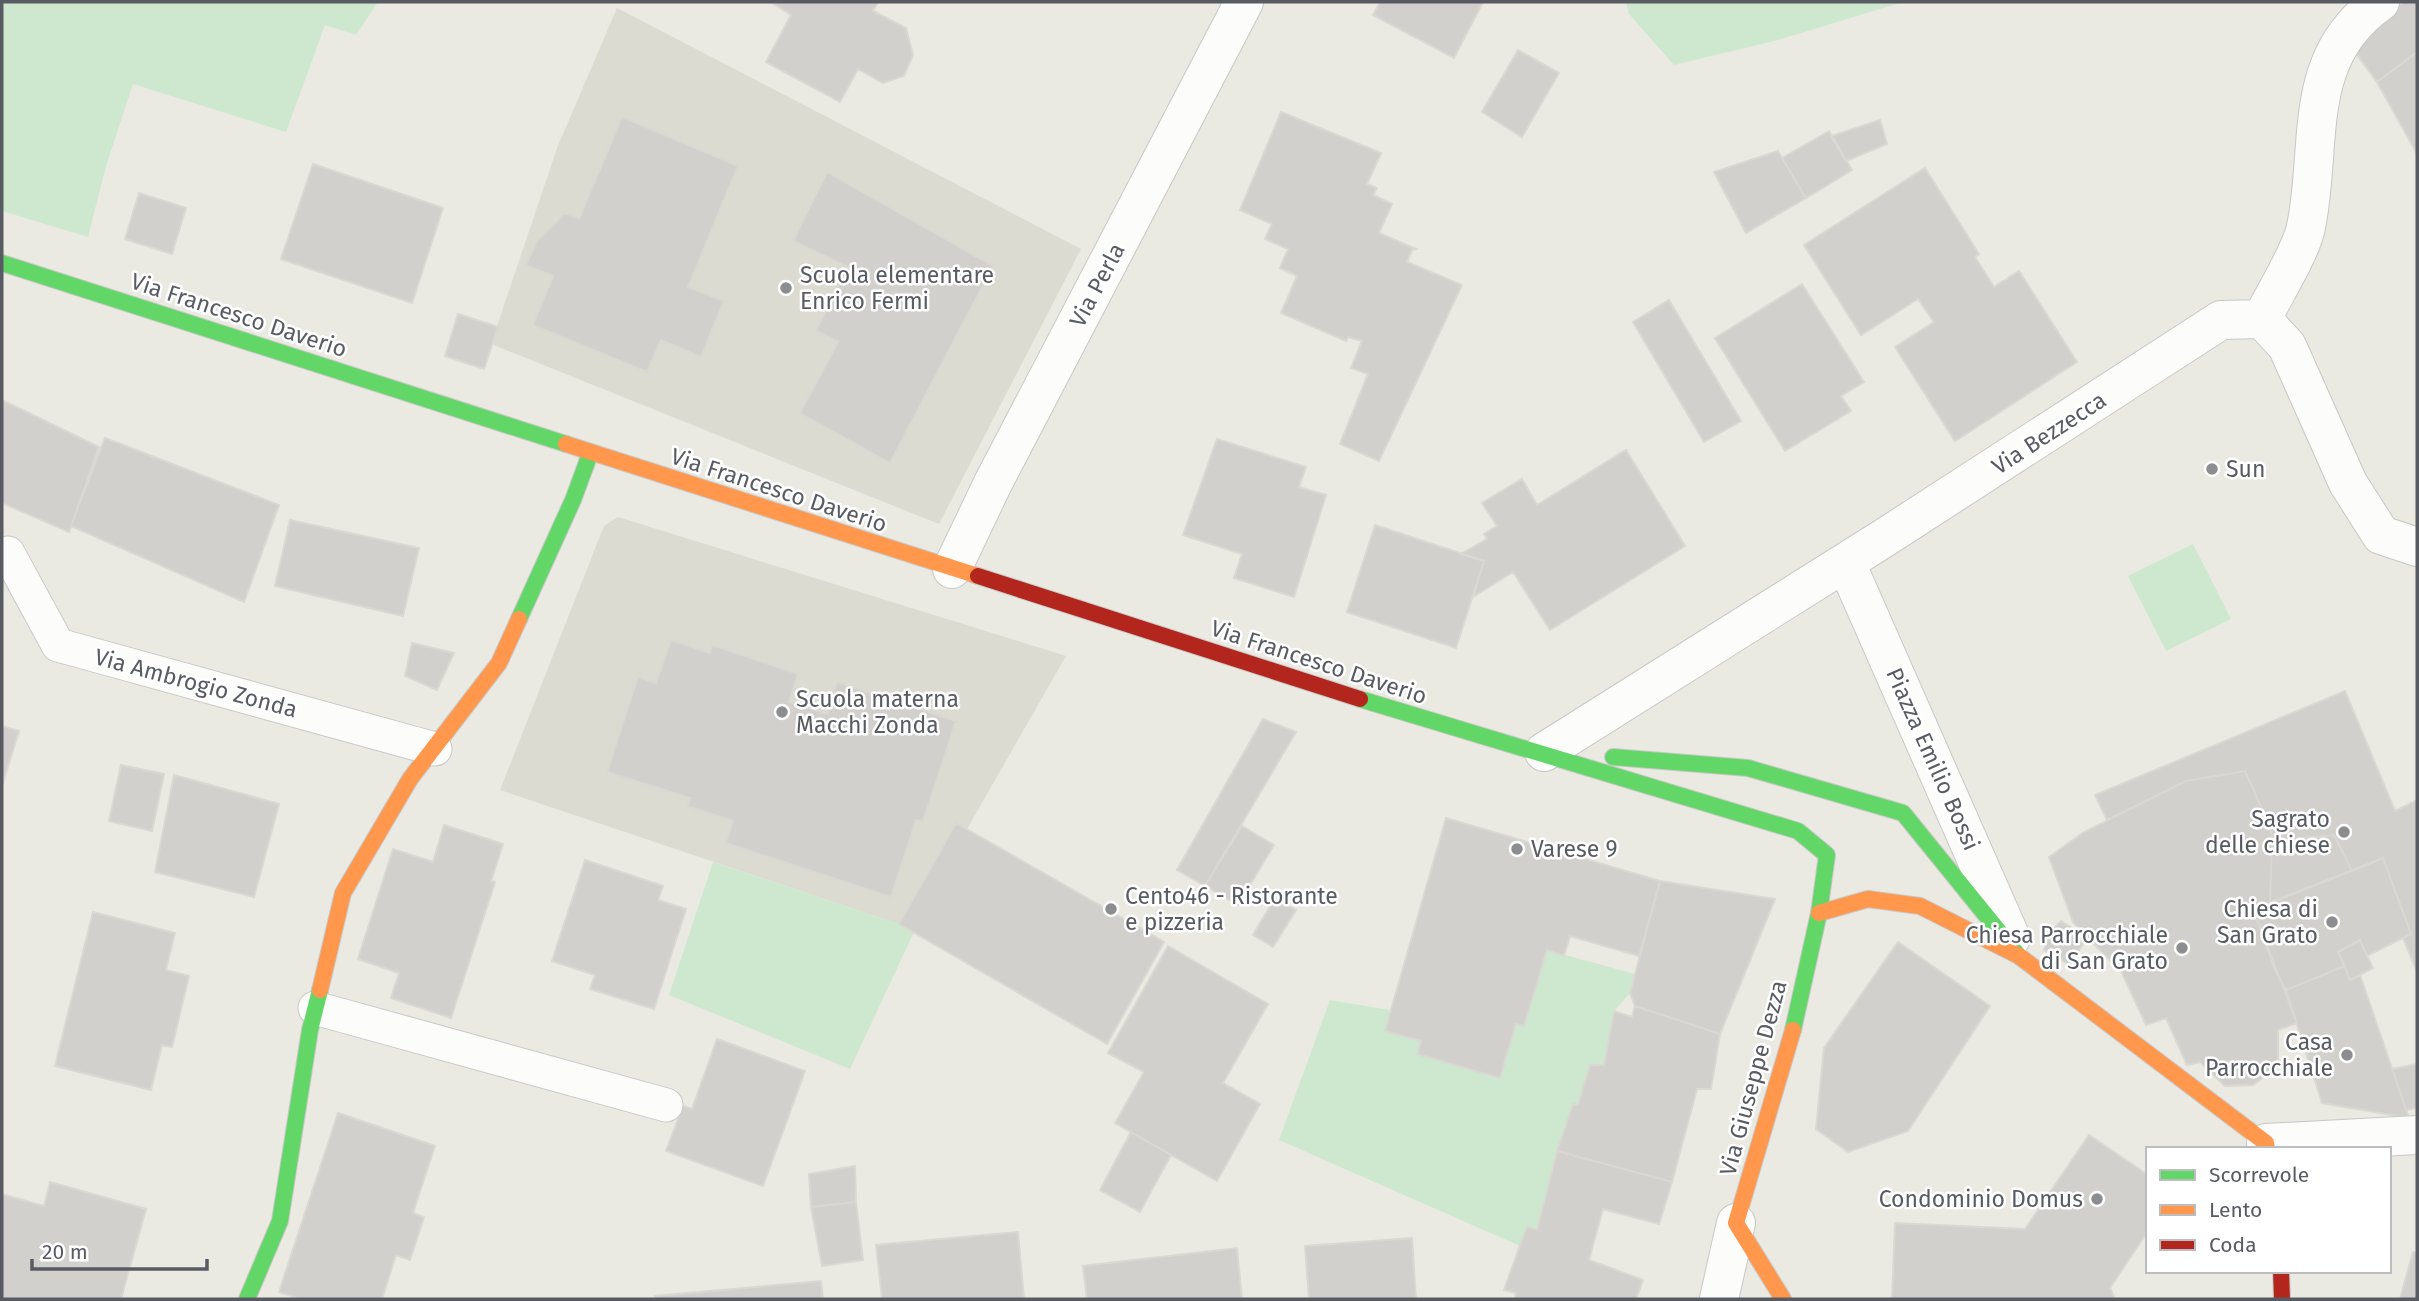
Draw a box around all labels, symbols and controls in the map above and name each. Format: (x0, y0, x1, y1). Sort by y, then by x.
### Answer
street label: Via Perla (1063, 238, 1131, 332)
place label: Scuola elementare Enrico Fermi (800, 261, 994, 315)
street label: Via Francesco Daverio (127, 267, 351, 363)
marker: Scuola elementare Enrico Fermi (778, 280, 794, 296)
street label: Via Bezzecca (1987, 386, 2111, 480)
street label: Via Francesco Daverio (667, 442, 891, 538)
place label: Sun (2226, 455, 2265, 483)
marker: Sun (2204, 461, 2220, 477)
street label: Via Francesco Daverio (1207, 614, 1431, 710)
street label: Via Ambrogio Zonda (92, 642, 300, 724)
street label: Piazza Emilio Bossi (1880, 663, 1986, 855)
place label: Scuola materna Macchi Zonda (796, 685, 959, 739)
marker: Scuola materna Macchi Zonda (774, 704, 790, 720)
place label: Sagrato delle chiese (2205, 805, 2330, 859)
marker: Sagrato delle chiese (2336, 824, 2352, 840)
place label: Varese 9 (1531, 835, 1618, 863)
marker: Varese 9 (1509, 841, 1525, 857)
place label: Cento46 - Ristorante e pizzeria (1125, 882, 1338, 936)
place label: Chiesa di San Grato (2217, 895, 2318, 949)
marker: Cento46 - Ristorante e pizzeria (1103, 901, 1119, 917)
marker: Chiesa di San Grato (2324, 914, 2340, 930)
place label: Chiesa Parrocchiale di San Grato (1966, 921, 2168, 975)
marker: Chiesa Parrocchiale di San Grato (2174, 940, 2190, 956)
street label: Via Giuseppe Dezza (1713, 977, 1793, 1179)
place label: Casa Parrocchiale (2205, 1028, 2333, 1082)
marker: Casa Parrocchiale (2339, 1047, 2355, 1063)
legend (2146, 1147, 2391, 1273)
text: Scorrevole (2209, 1162, 2309, 1188)
place label: Condominio Domus (1879, 1185, 2083, 1213)
marker: Condominio Domus (2089, 1191, 2105, 1207)
text: Lento (2209, 1197, 2262, 1223)
scale bar (32, 1228, 206, 1272)
text: Coda (2209, 1232, 2257, 1258)
text: 20 m (42, 1239, 88, 1265)

